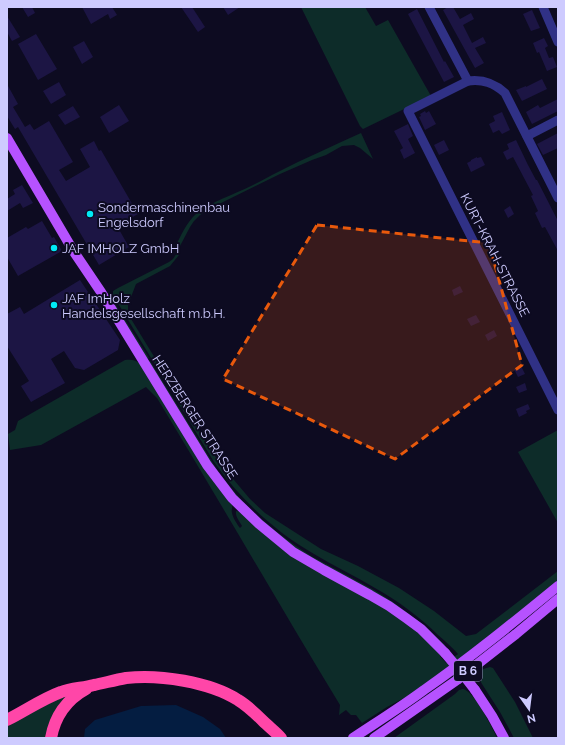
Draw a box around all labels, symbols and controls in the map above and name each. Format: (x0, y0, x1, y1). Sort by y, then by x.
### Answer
street label: KURT-KRAH-STRASSE (457, 191, 533, 319)
place label: Sondermaschinenbau Engelsdorf (98, 200, 230, 230)
marker: Sondermaschinenbau Engelsdorf (85, 209, 95, 219)
place label: JAF IMHOLZ GmbH (62, 241, 179, 256)
marker: JAF IMHOLZ GmbH (49, 243, 59, 253)
place label: JAF ImHolz Handelsgesellschaft m.b.H. (62, 291, 225, 321)
marker: JAF ImHolz Handelsgesellschaft m.b.H. (49, 300, 59, 310)
street label: HERZBERGER STRASSE (149, 352, 241, 482)
road number: B 6 (454, 661, 482, 681)
north arrow (509, 689, 549, 729)
text: N (526, 711, 537, 726)

